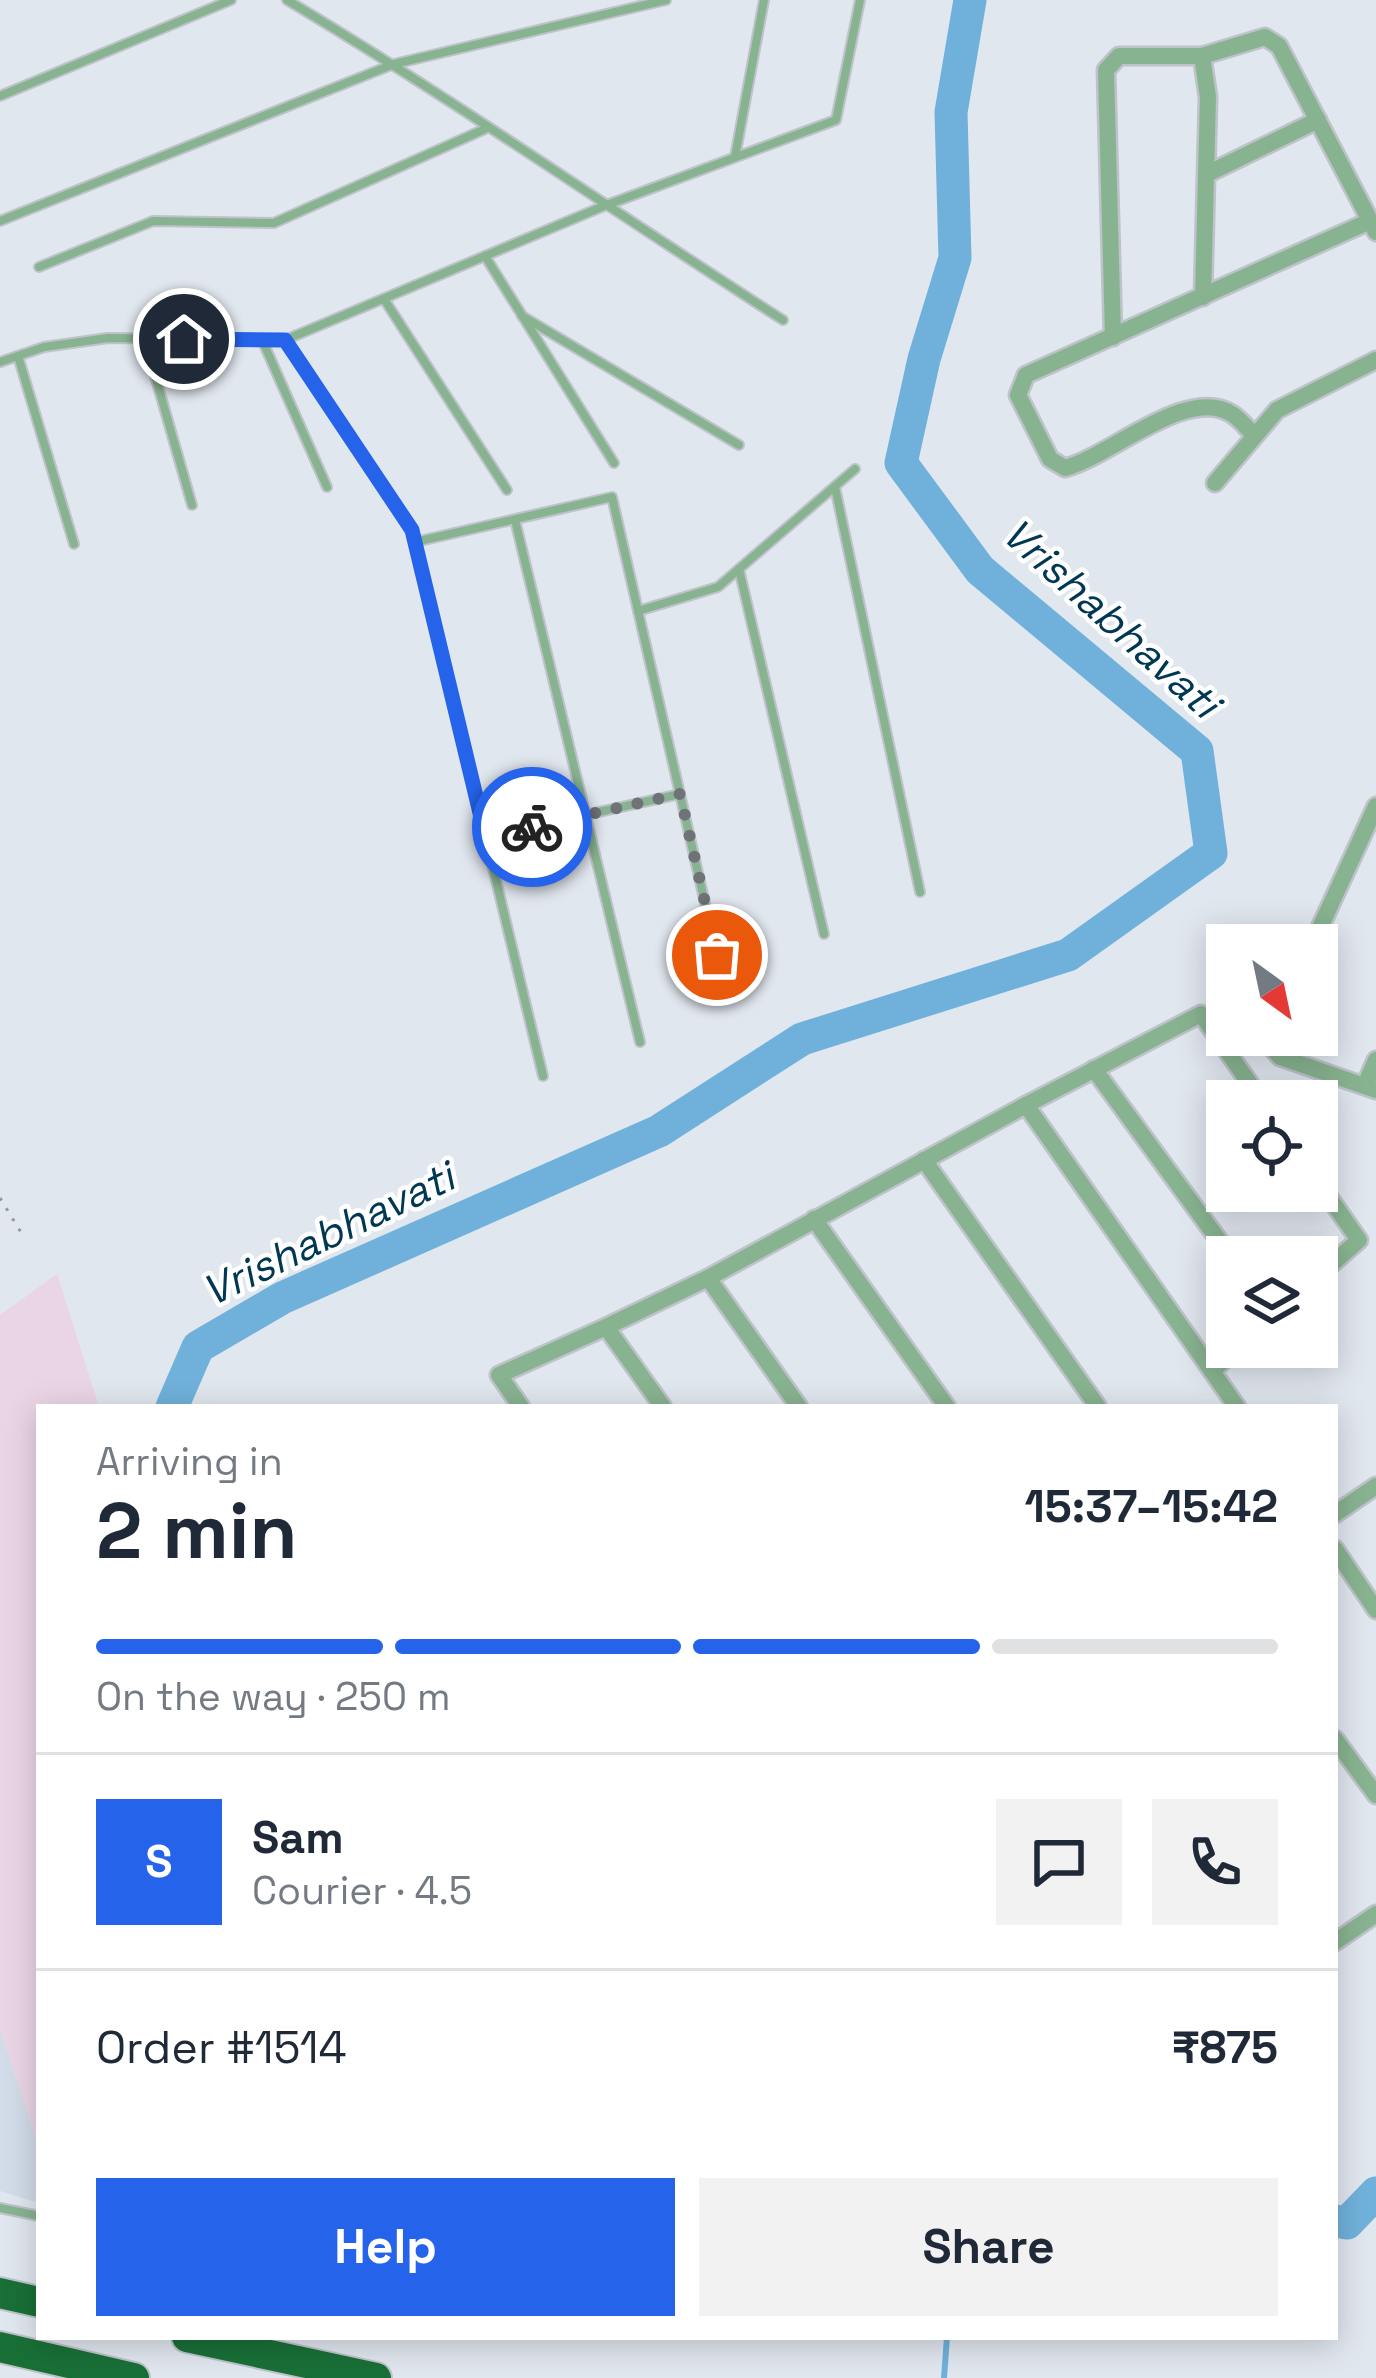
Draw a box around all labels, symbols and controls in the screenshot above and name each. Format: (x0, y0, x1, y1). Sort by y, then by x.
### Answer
pin (133, 288, 235, 390)
icon: home (151, 306, 217, 372)
water label: Vrishabhavati (991, 507, 1234, 733)
courier (472, 767, 592, 887)
icon: bike (499, 794, 565, 860)
pin (666, 904, 768, 1006)
icon: bag (684, 922, 750, 988)
north arrow (1206, 924, 1338, 1056)
map controls (1206, 924, 1338, 1368)
button: locate (1206, 1080, 1338, 1212)
water label: Vrishabhavati (193, 1148, 467, 1318)
button: layers (1206, 1236, 1338, 1368)
text: Arriving in (96, 1437, 283, 1486)
text: 15:37–15:42 (1024, 1478, 1278, 1535)
text: 2 min (96, 1481, 298, 1581)
text: On the way · 250 m (96, 1672, 450, 1721)
button: chat (996, 1799, 1122, 1925)
button: phone (1152, 1799, 1278, 1925)
text: Sam (252, 1809, 344, 1866)
text: S (145, 1833, 173, 1890)
text: Courier · 4.5 (252, 1866, 472, 1915)
text: Order #1514 (96, 2019, 347, 2076)
text: ₹875 (1172, 2019, 1278, 2076)
button: Help (96, 2178, 675, 2316)
button: Share (699, 2178, 1278, 2316)

